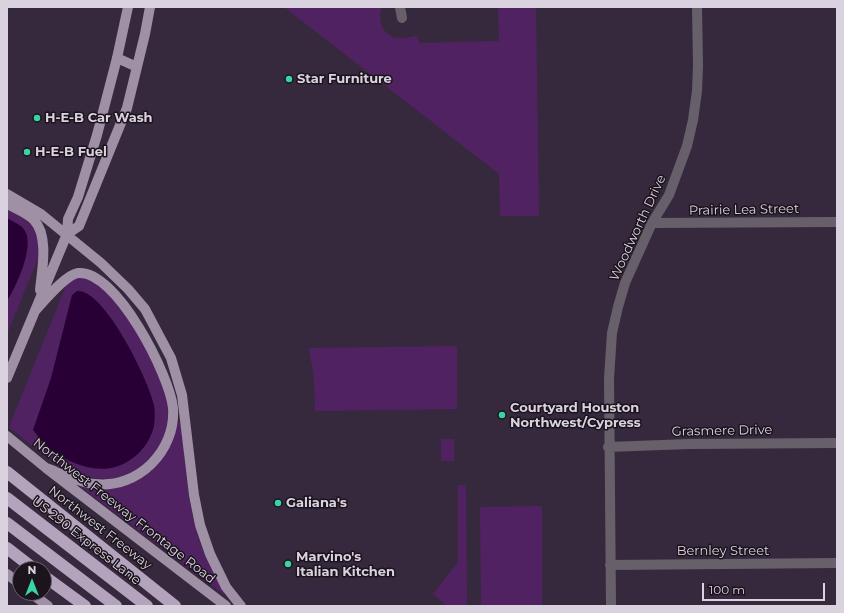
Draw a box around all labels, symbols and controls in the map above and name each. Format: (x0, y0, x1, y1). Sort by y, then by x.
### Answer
place label: Star Furniture (297, 71, 392, 87)
marker: Star Furniture (284, 74, 294, 84)
place label: H-E-B Car Wash (45, 110, 153, 126)
marker: H-E-B Car Wash (32, 113, 42, 123)
place label: H-E-B Fuel (35, 144, 107, 160)
marker: H-E-B Fuel (22, 147, 32, 157)
street label: Woodworth Drive (607, 173, 669, 283)
street label: Prairie Lea Street (689, 201, 799, 219)
place label: Courtyard Houston Northwest/Cypress (510, 400, 641, 431)
marker: Courtyard Houston Northwest/Cypress (497, 410, 507, 420)
street label: Grasmere Drive (671, 422, 773, 440)
street label: Northwest Freeway Frontage Road (30, 435, 218, 587)
street label: Northwest Freeway (45, 483, 155, 573)
street label: US 290 Express Lane (28, 494, 144, 588)
place label: Galiana's (286, 495, 347, 511)
marker: Galiana's (273, 498, 283, 508)
street label: Bernley Street (677, 543, 769, 559)
place label: Marvino's Italian Kitchen (296, 549, 395, 580)
marker: Marvino's Italian Kitchen (283, 559, 293, 569)
north arrow (12, 561, 52, 601)
scale bar (704, 575, 827, 601)
text: 100 m (709, 582, 745, 597)

